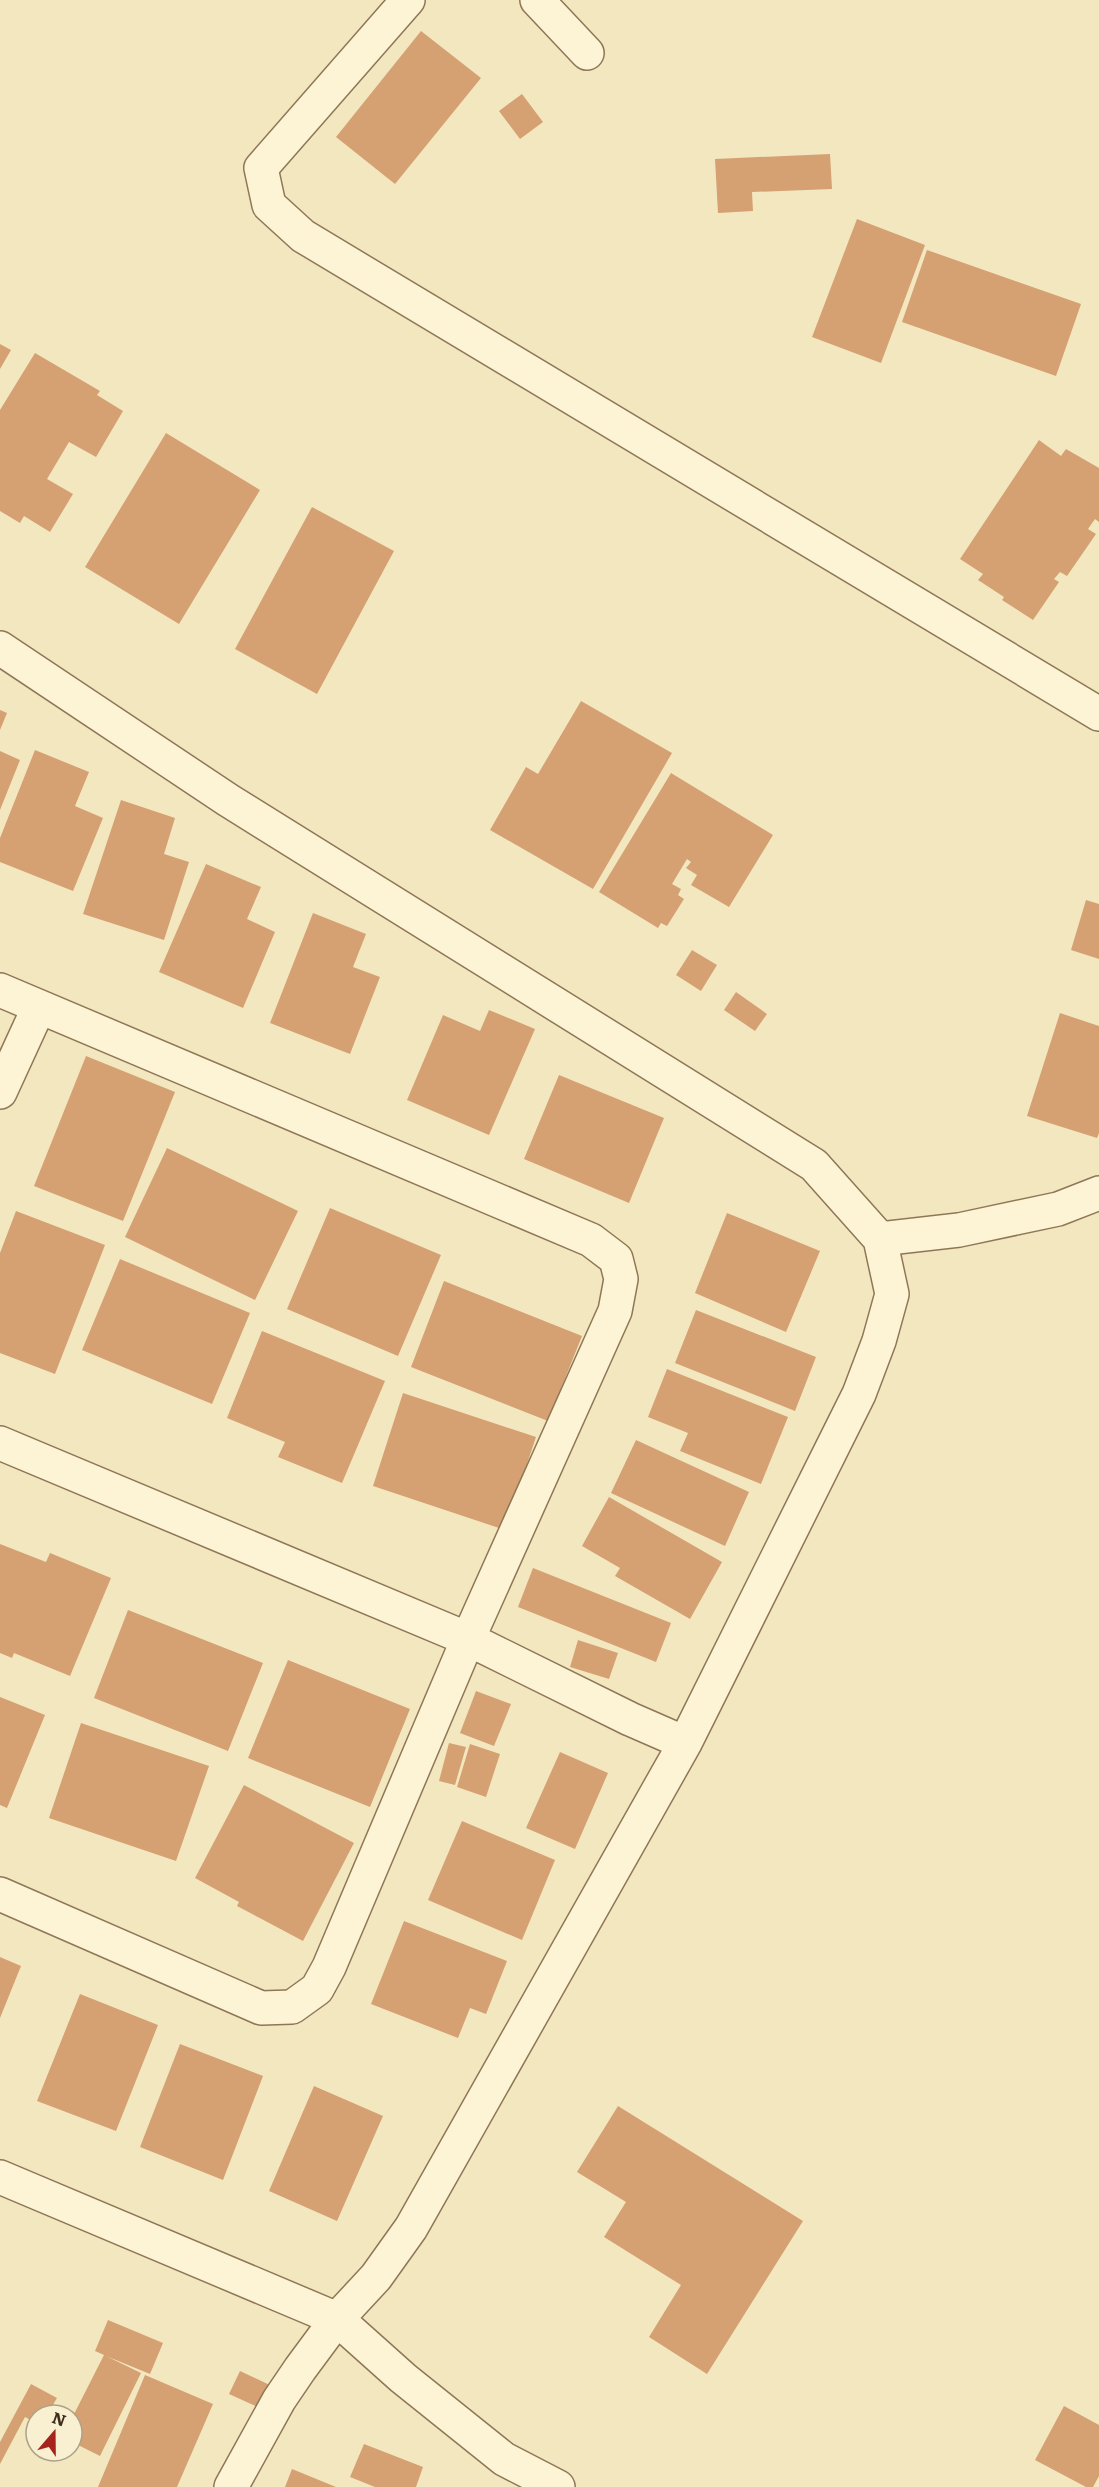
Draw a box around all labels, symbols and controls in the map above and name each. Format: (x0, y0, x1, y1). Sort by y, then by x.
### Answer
north arrow (24, 2403, 84, 2463)
text: N (49, 2404, 70, 2432)

